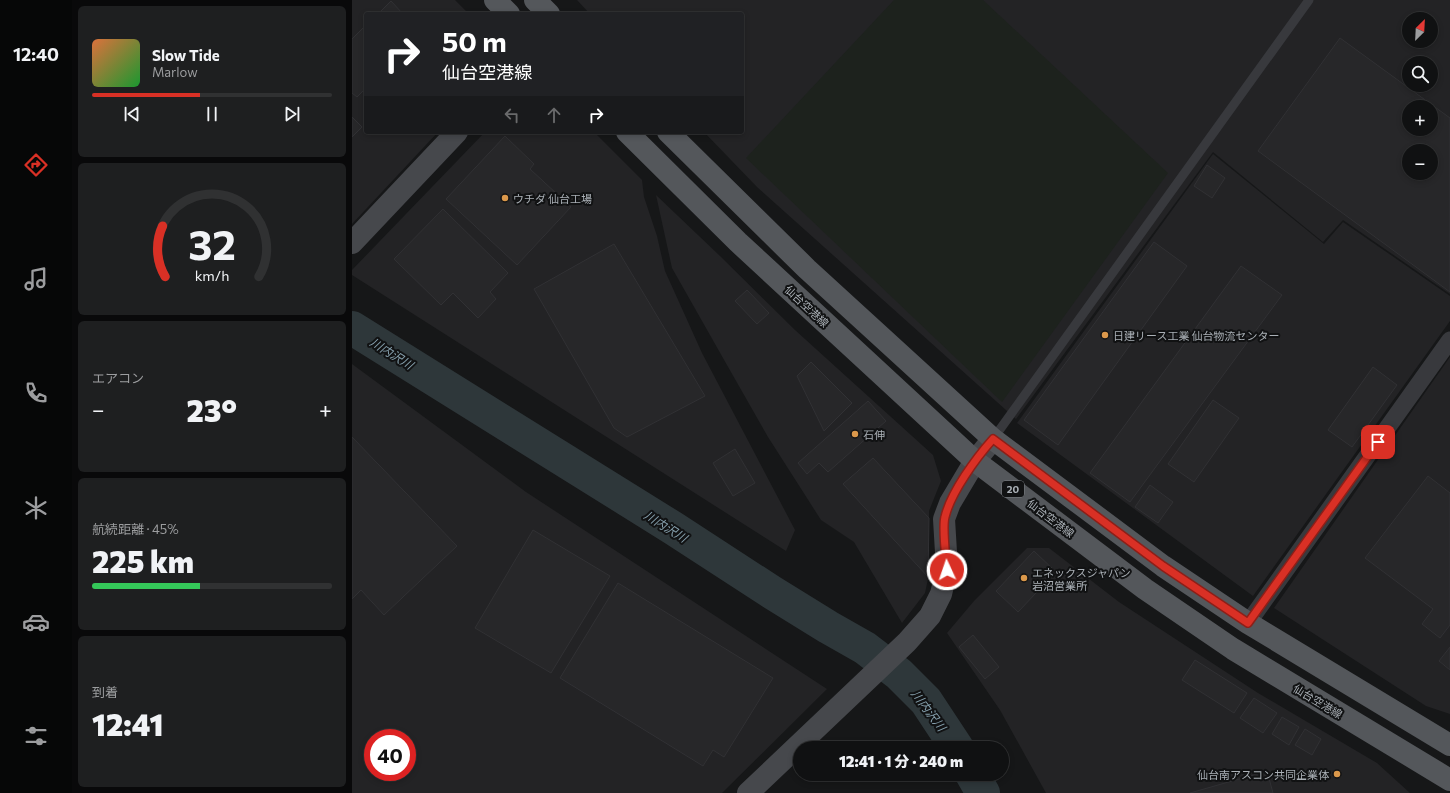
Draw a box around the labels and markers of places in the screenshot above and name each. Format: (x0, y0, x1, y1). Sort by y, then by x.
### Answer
place label: ウチダ 仙台工場 (513, 192, 592, 205)
marker: ウチダ 仙台工場 (500, 193, 510, 203)
place label: 日建リース工業 仙台物流センター (1113, 329, 1280, 342)
marker: 日建リース工業 仙台物流センター (1100, 330, 1110, 340)
pin (1361, 425, 1395, 459)
place label: 石伸 (863, 428, 885, 441)
marker: 石伸 (850, 429, 860, 439)
place label: エネックスジャパン 岩沼営業所 (1032, 566, 1131, 592)
marker: エネックスジャパン 岩沼営業所 (1019, 573, 1029, 583)
place label: 仙台南アスコン共同企業体 (1197, 768, 1330, 781)
marker: 仙台南アスコン共同企業体 (1332, 769, 1342, 779)

